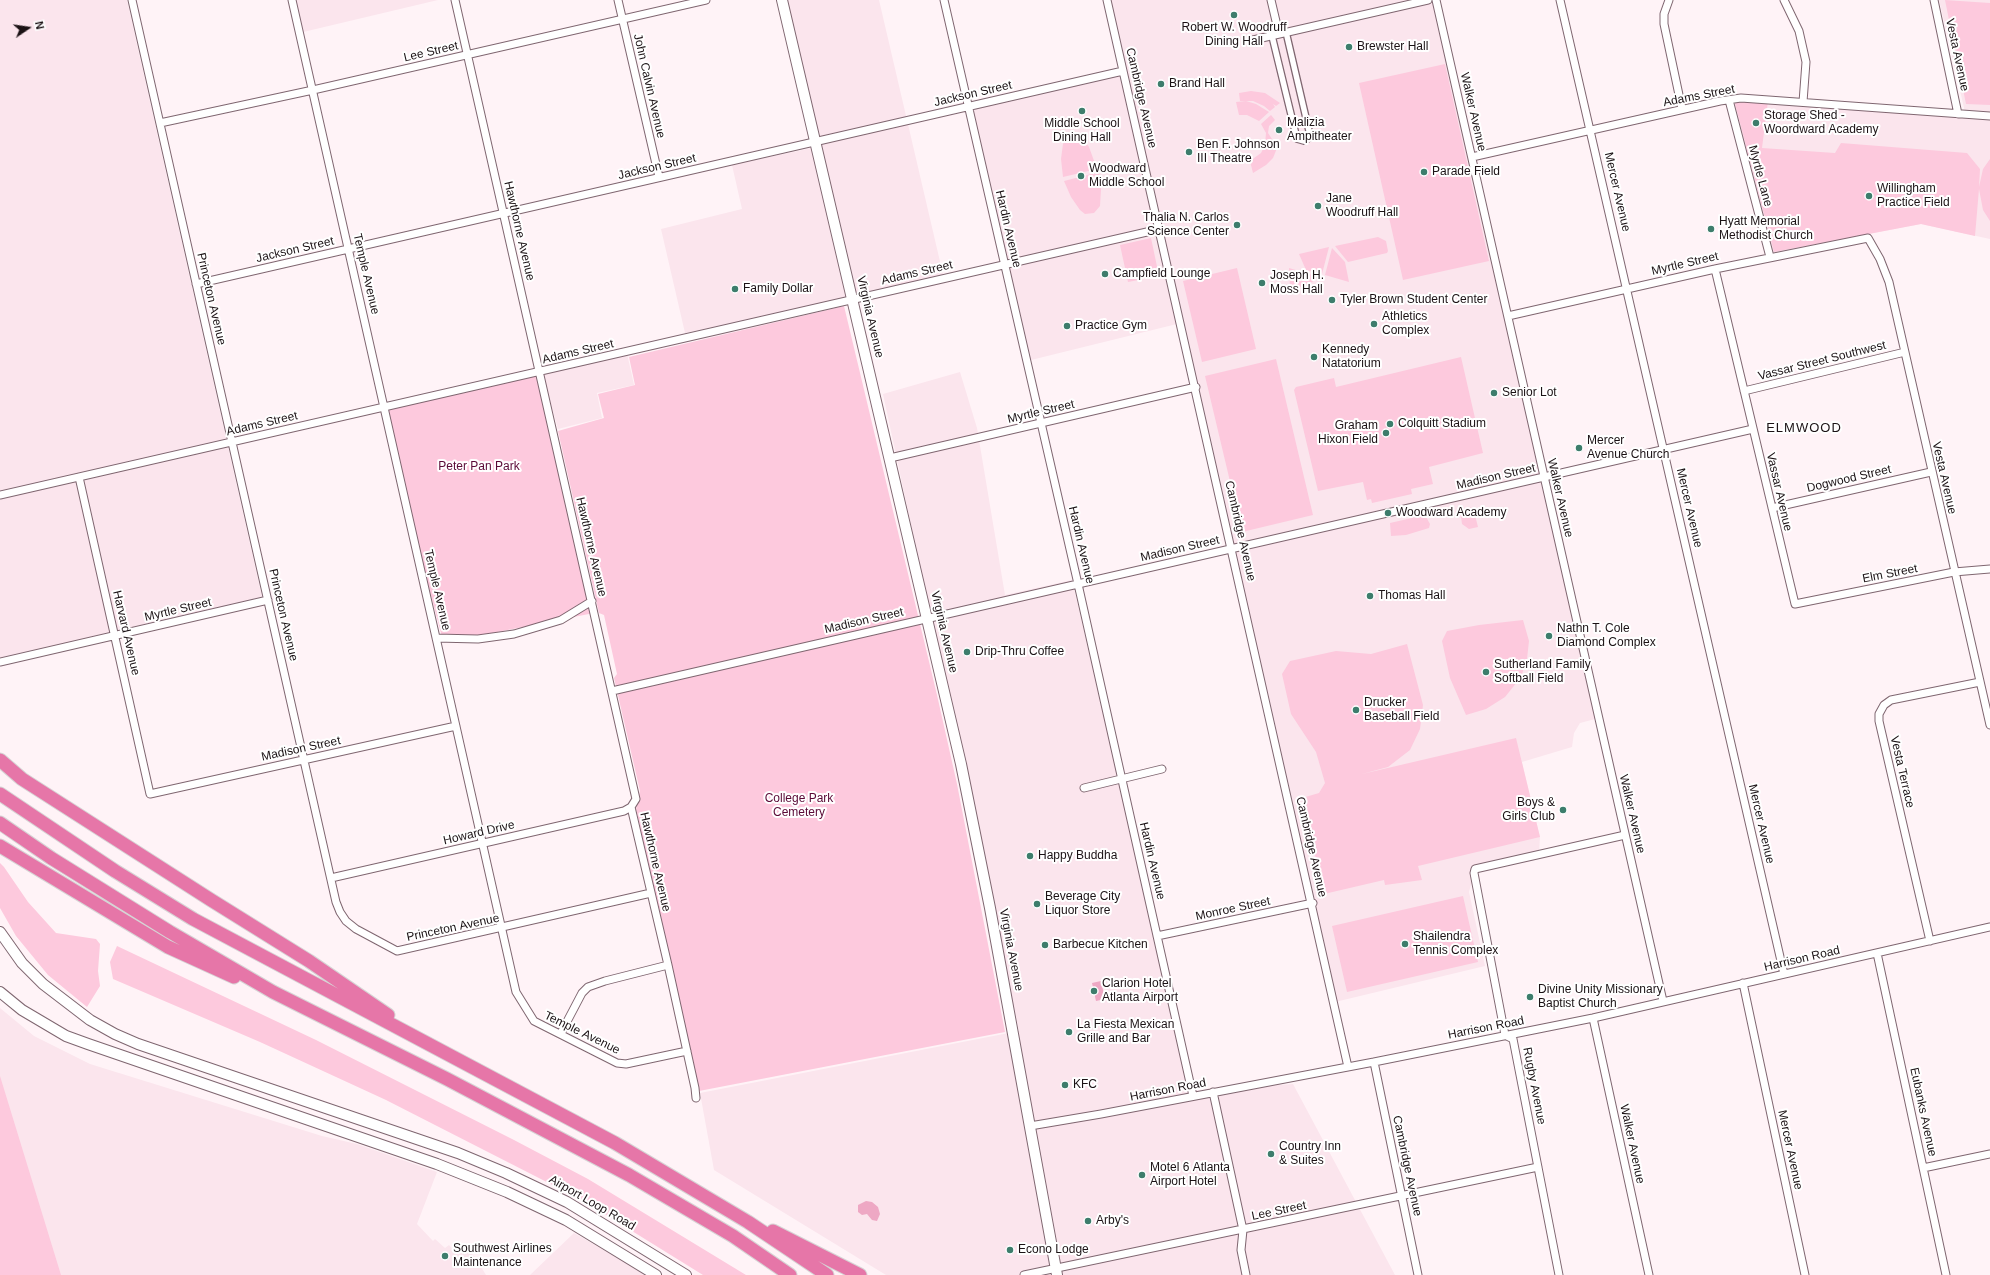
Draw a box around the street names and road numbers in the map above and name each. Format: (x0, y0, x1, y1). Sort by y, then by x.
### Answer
street label: Vesta Avenue (1942, 17, 1972, 93)
street label: John Calvin Avenue (630, 32, 668, 140)
street label: Lee Street (402, 39, 460, 65)
street label: Cambridge Avenue (1122, 46, 1160, 150)
street label: Walker Avenue (1457, 71, 1489, 153)
street label: Jackson Street (933, 78, 1013, 110)
street label: Adams Street (1662, 82, 1736, 110)
street label: Myrtle Lane (1745, 144, 1775, 208)
street label: Jackson Street (617, 151, 697, 183)
street label: Mercer Avenue (1601, 151, 1633, 233)
street label: Hawthorne Avenue (501, 180, 537, 282)
street label: Hardin Avenue (992, 189, 1024, 269)
street label: Temple Avenue (350, 232, 382, 316)
street label: Jackson Street (255, 234, 335, 266)
street label: Myrtle Street (1650, 249, 1720, 279)
street label: Princeton Avenue (193, 251, 229, 347)
street label: Adams Street (880, 258, 954, 288)
street label: Virginia Avenue (854, 275, 886, 359)
street label: Adams Street (541, 337, 615, 367)
street label: Vassar Street Southwest (1757, 338, 1887, 384)
street label: Myrtle Street (1006, 397, 1076, 427)
street label: Adams Street (225, 409, 299, 439)
street label: Vesta Avenue (1929, 440, 1959, 516)
street label: Vassar Avenue (1763, 451, 1795, 533)
street label: Walker Avenue (1544, 457, 1576, 539)
street label: Madison Street (1455, 461, 1537, 493)
street label: Dogwood Street (1805, 462, 1893, 496)
street label: Mercer Avenue (1673, 467, 1705, 549)
street label: Cambridge Avenue (1221, 479, 1259, 583)
street label: Hawthorne Avenue (573, 496, 609, 598)
street label: Hardin Avenue (1065, 505, 1097, 585)
street label: Madison Street (1139, 533, 1221, 565)
street label: Temple Avenue (421, 548, 453, 632)
street label: Elm Street (1861, 562, 1919, 586)
street label: Princeton Avenue (265, 567, 301, 663)
street label: Harvard Avenue (109, 589, 143, 677)
street label: Virginia Avenue (928, 590, 960, 674)
street label: Myrtle Street (143, 595, 213, 625)
street label: Madison Street (823, 605, 905, 637)
street label: Madison Street (260, 734, 342, 764)
street label: Vesta Terrace (1887, 735, 1917, 809)
street label: Walker Avenue (1616, 773, 1648, 855)
street label: Mercer Avenue (1745, 783, 1777, 865)
street label: Cambridge Avenue (1292, 795, 1330, 899)
street label: Hawthorne Avenue (637, 811, 673, 913)
street label: Howard Drive (442, 818, 516, 848)
street label: Hardin Avenue (1136, 821, 1168, 901)
street label: Monroe Street (1194, 894, 1272, 924)
street label: Virginia Avenue (996, 908, 1026, 992)
street label: Princeton Avenue (405, 911, 501, 945)
street label: Harrison Road (1763, 943, 1841, 975)
street label: Temple Avenue (542, 1008, 622, 1058)
street label: Harrison Road (1447, 1014, 1525, 1042)
street label: Rugby Avenue (1519, 1046, 1549, 1126)
street label: Eubanks Avenue (1907, 1066, 1939, 1158)
street label: Harrison Road (1129, 1076, 1207, 1104)
street label: Walker Avenue (1617, 1103, 1647, 1185)
street label: Mercer Avenue (1775, 1109, 1805, 1191)
street label: Cambridge Avenue (1389, 1114, 1425, 1218)
street label: Airport Loop Road (546, 1172, 638, 1234)
street label: Lee Street (1250, 1198, 1308, 1224)

